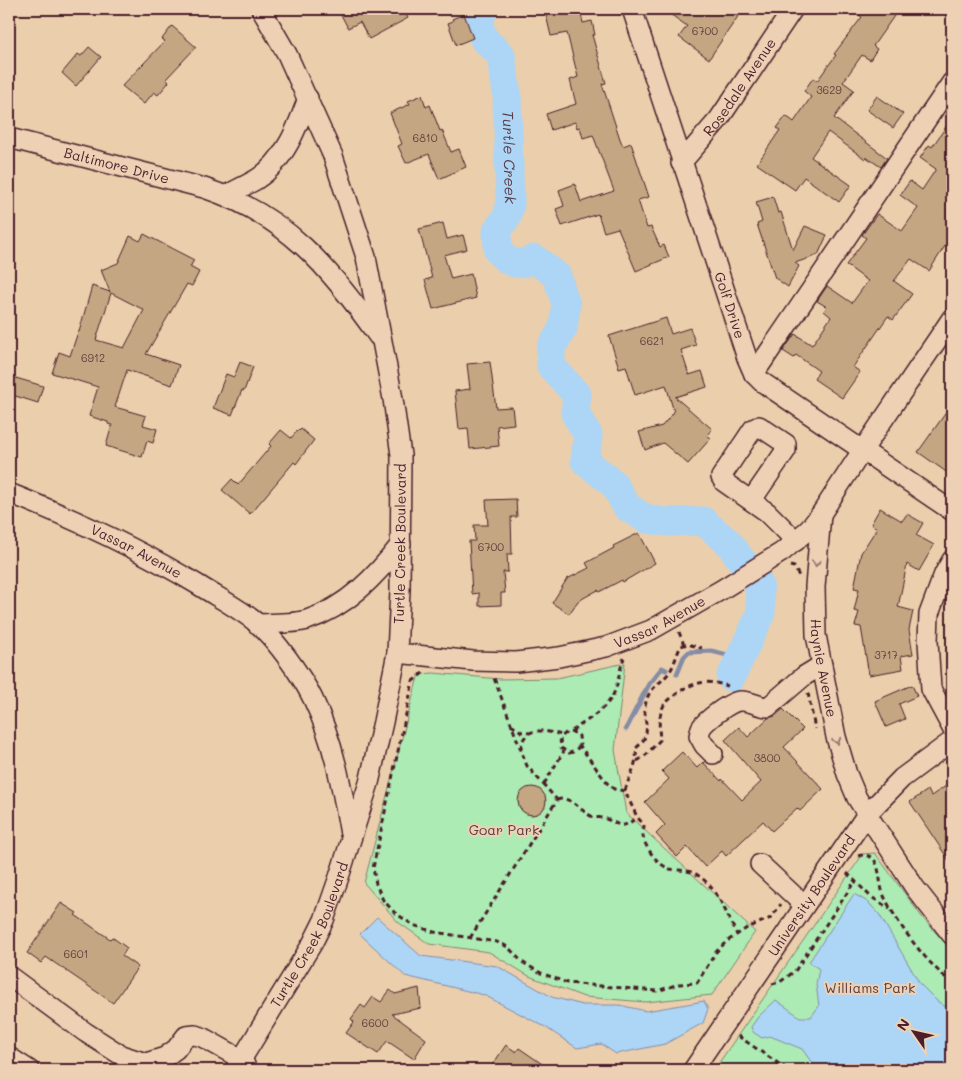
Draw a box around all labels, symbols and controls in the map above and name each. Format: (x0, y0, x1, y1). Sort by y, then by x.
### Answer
house number: 6700 (692, 23, 718, 38)
street label: Rosedale Avenue (698, 34, 780, 140)
house number: 3629 (816, 82, 842, 97)
water label: Turtle Creek (498, 110, 521, 205)
house number: 6810 (412, 130, 438, 145)
street label: Baltimore Drive (62, 142, 171, 188)
street label: Golf Drive (710, 269, 750, 341)
house number: 6621 (640, 333, 664, 348)
house number: 6912 (81, 350, 105, 365)
street label: Turtle Creek Boulevard (388, 463, 410, 624)
street label: Vassar Avenue (88, 519, 185, 582)
house number: 6700 (478, 539, 504, 554)
one-way arrow (811, 559, 822, 567)
street label: Vassar Avenue (611, 591, 709, 652)
street label: Haynie Avenue (807, 619, 842, 719)
house number: 3717 (874, 647, 898, 662)
one-way arrow (832, 736, 842, 744)
house number: 3800 (754, 750, 781, 765)
park label: Goar Park (469, 820, 539, 839)
street label: University Boulevard (763, 831, 859, 959)
street label: Turtle Creek Boulevard (265, 859, 352, 1011)
house number: 6601 (64, 946, 89, 961)
park label: Williams Park (825, 978, 915, 997)
north arrow (888, 1006, 938, 1056)
house number: 6600 (362, 1015, 389, 1030)
text: N (892, 1015, 914, 1034)

